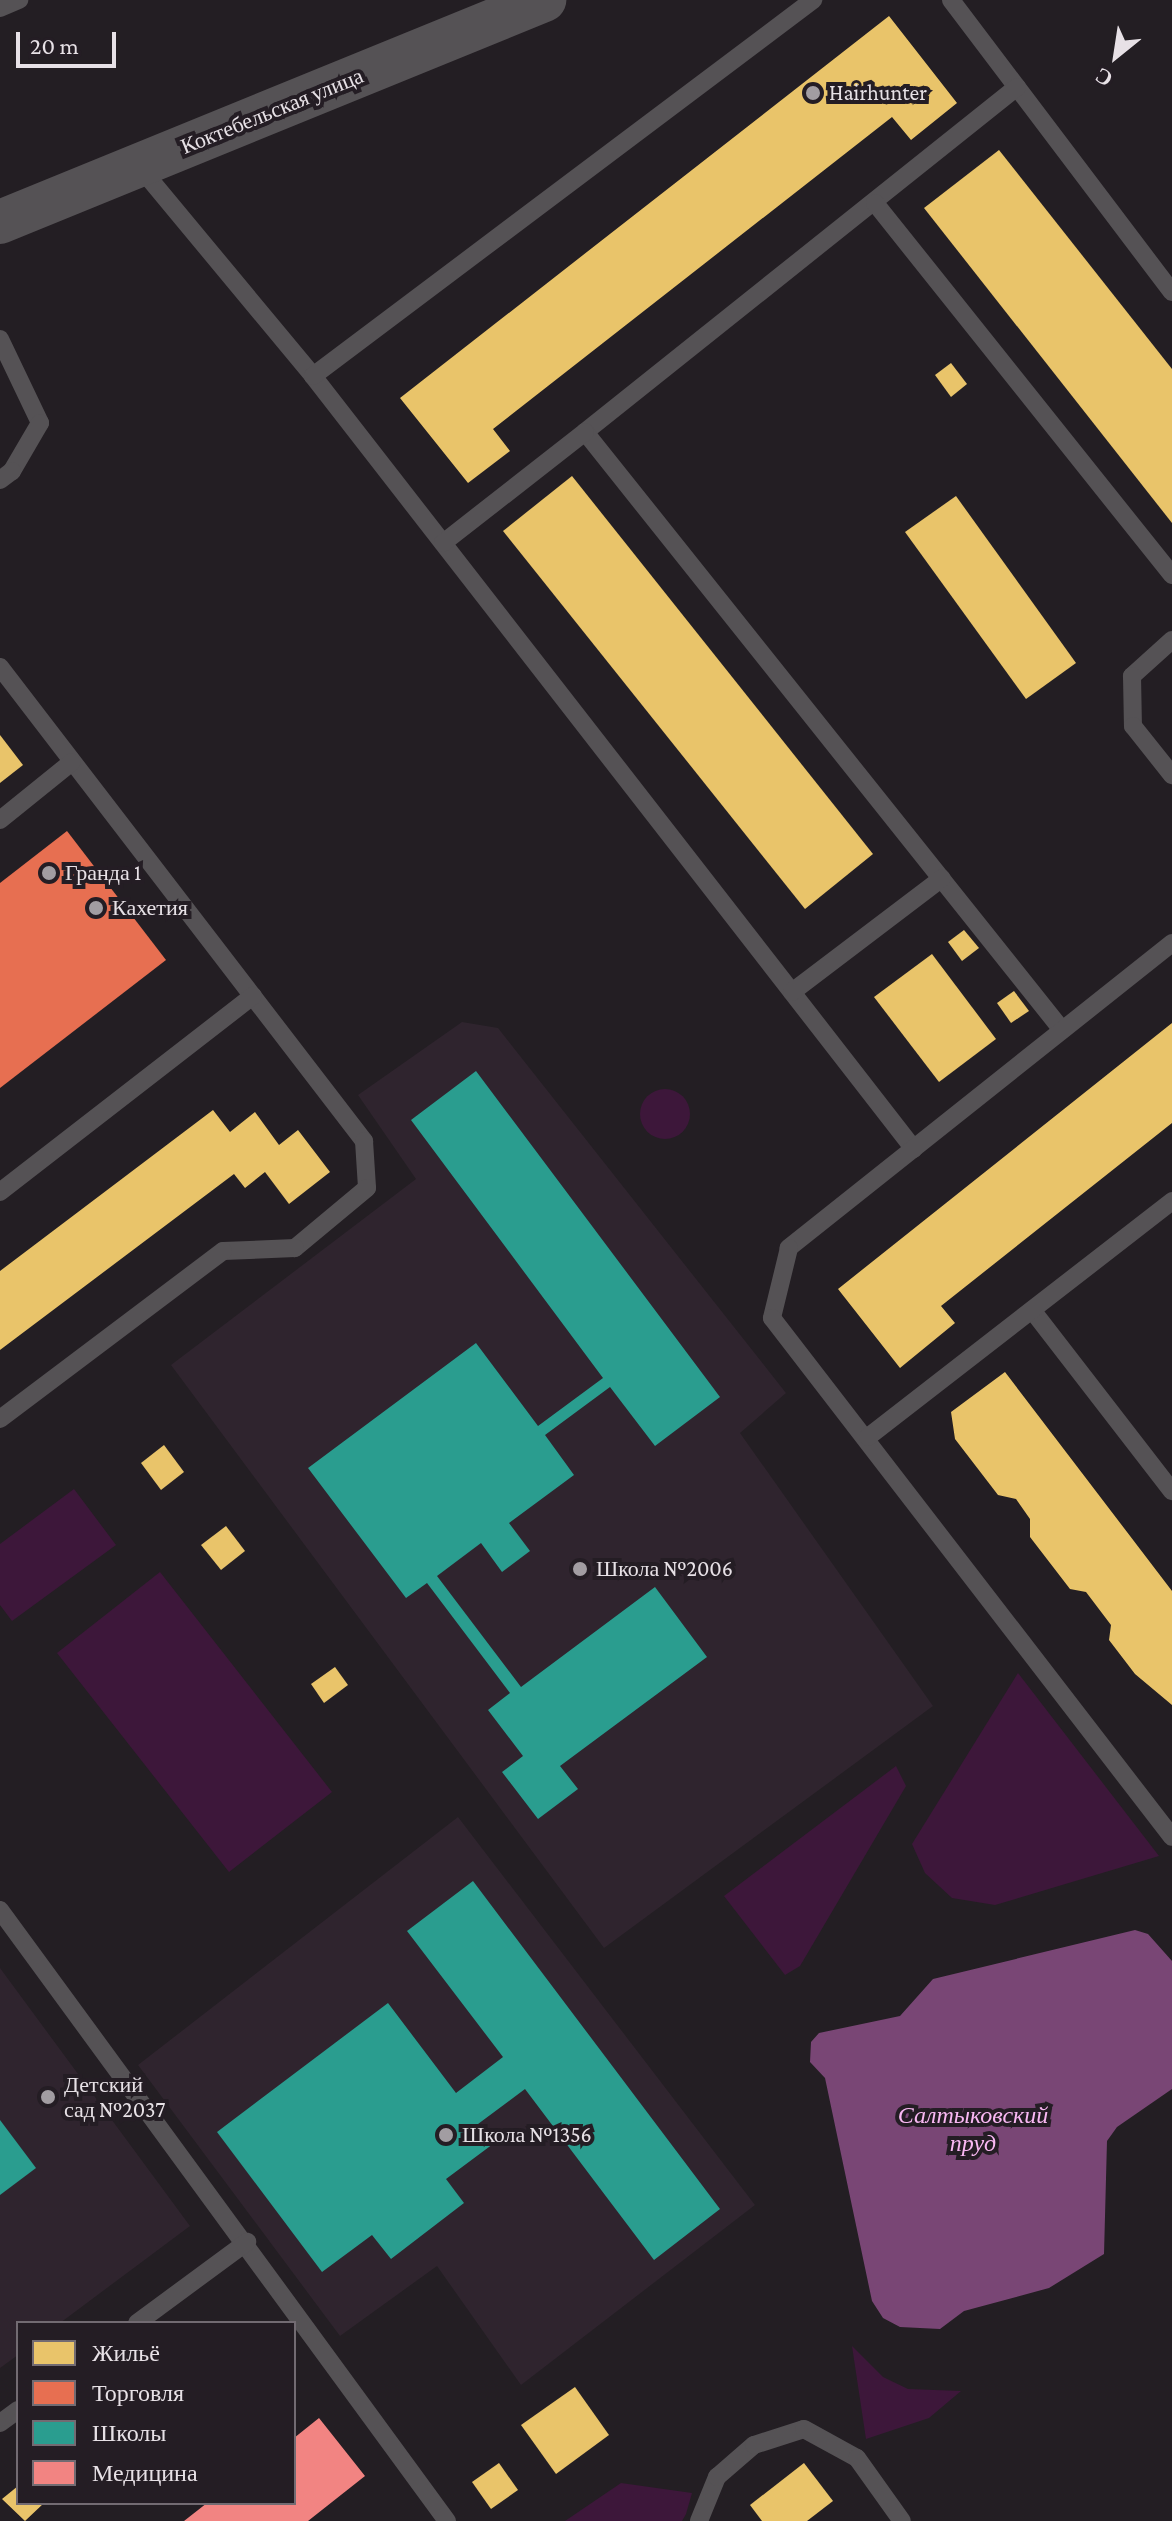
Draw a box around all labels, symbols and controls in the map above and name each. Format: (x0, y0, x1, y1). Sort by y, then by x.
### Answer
scale bar (20, 16, 120, 66)
north arrow (1076, 16, 1156, 96)
text: 20 m (30, 32, 79, 59)
street label: Коктебельская улица (177, 62, 367, 160)
text: С (1091, 62, 1117, 92)
place label: Hairhunter (829, 80, 927, 106)
marker: Hairhunter (804, 84, 822, 102)
place label: Гранда 1 (65, 860, 141, 886)
marker: Гранда 1 (40, 864, 58, 882)
place label: Кахетия (112, 895, 188, 921)
marker: Кахетия (87, 899, 105, 917)
place label: Школа №2006 (596, 1556, 733, 1582)
marker: Школа №2006 (571, 1560, 589, 1578)
place label: Детский сад №2037 (64, 2071, 165, 2122)
marker: Детский сад №2037 (39, 2088, 57, 2106)
water label: Салтыковский пруд (898, 2101, 1048, 2157)
place label: Школа №1356 (462, 2122, 592, 2148)
marker: Школа №1356 (437, 2126, 455, 2144)
legend (16, 2321, 296, 2505)
text: Жильё (92, 2339, 160, 2366)
text: Торговля (92, 2379, 184, 2406)
text: Школы (92, 2419, 166, 2446)
text: Медицина (92, 2459, 198, 2486)

